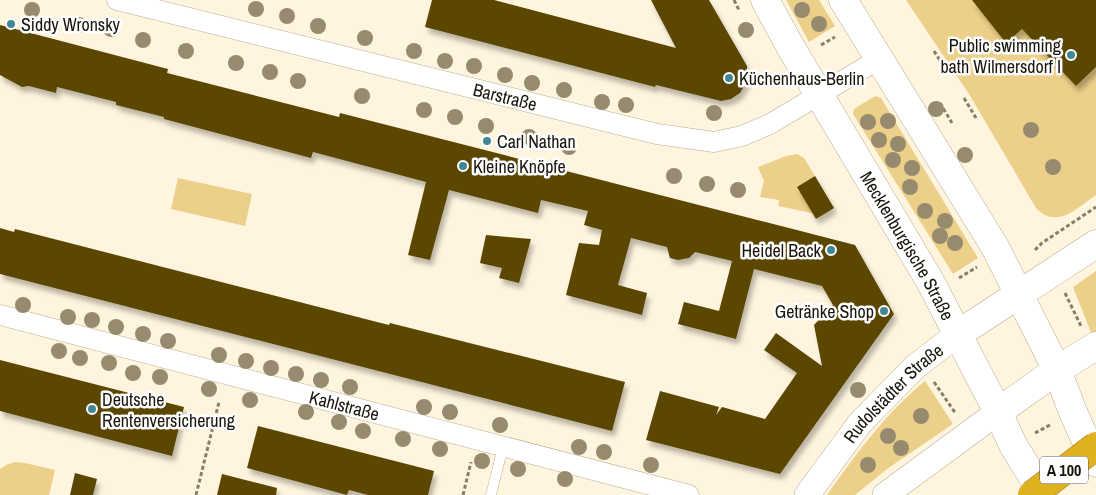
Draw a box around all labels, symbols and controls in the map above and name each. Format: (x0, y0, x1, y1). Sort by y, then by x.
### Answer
place label: Siddy Wronsky (21, 12, 121, 37)
marker: Siddy Wronsky (5, 18, 17, 30)
place label: Public swimming bath Wilmersdorf I (940, 33, 1062, 79)
marker: Public swimming bath Wilmersdorf I (1065, 49, 1077, 61)
place label: Küchenhaus-Berlin (739, 66, 865, 91)
marker: Küchenhaus-Berlin (723, 72, 735, 84)
street label: Barstraße (471, 76, 540, 116)
place label: Carl Nathan (497, 129, 576, 154)
marker: Carl Nathan (481, 135, 493, 147)
place label: Kleine Knöpfe (473, 154, 566, 179)
marker: Kleine Knöpfe (457, 160, 469, 172)
street label: Mecklenburgische Straße (855, 166, 961, 324)
place label: Heidel Back (741, 238, 822, 263)
marker: Heidel Back (825, 244, 837, 256)
place label: Getränke Shop (775, 299, 874, 324)
marker: Getränke Shop (878, 305, 890, 317)
street label: Rudolstädter Straße (837, 337, 948, 448)
street label: Kahlstraße (307, 384, 382, 426)
place label: Deutsche Rentenversicherung (102, 387, 236, 433)
marker: Deutsche Rentenversicherung (86, 403, 98, 415)
road number: A 100 (1040, 456, 1088, 484)

